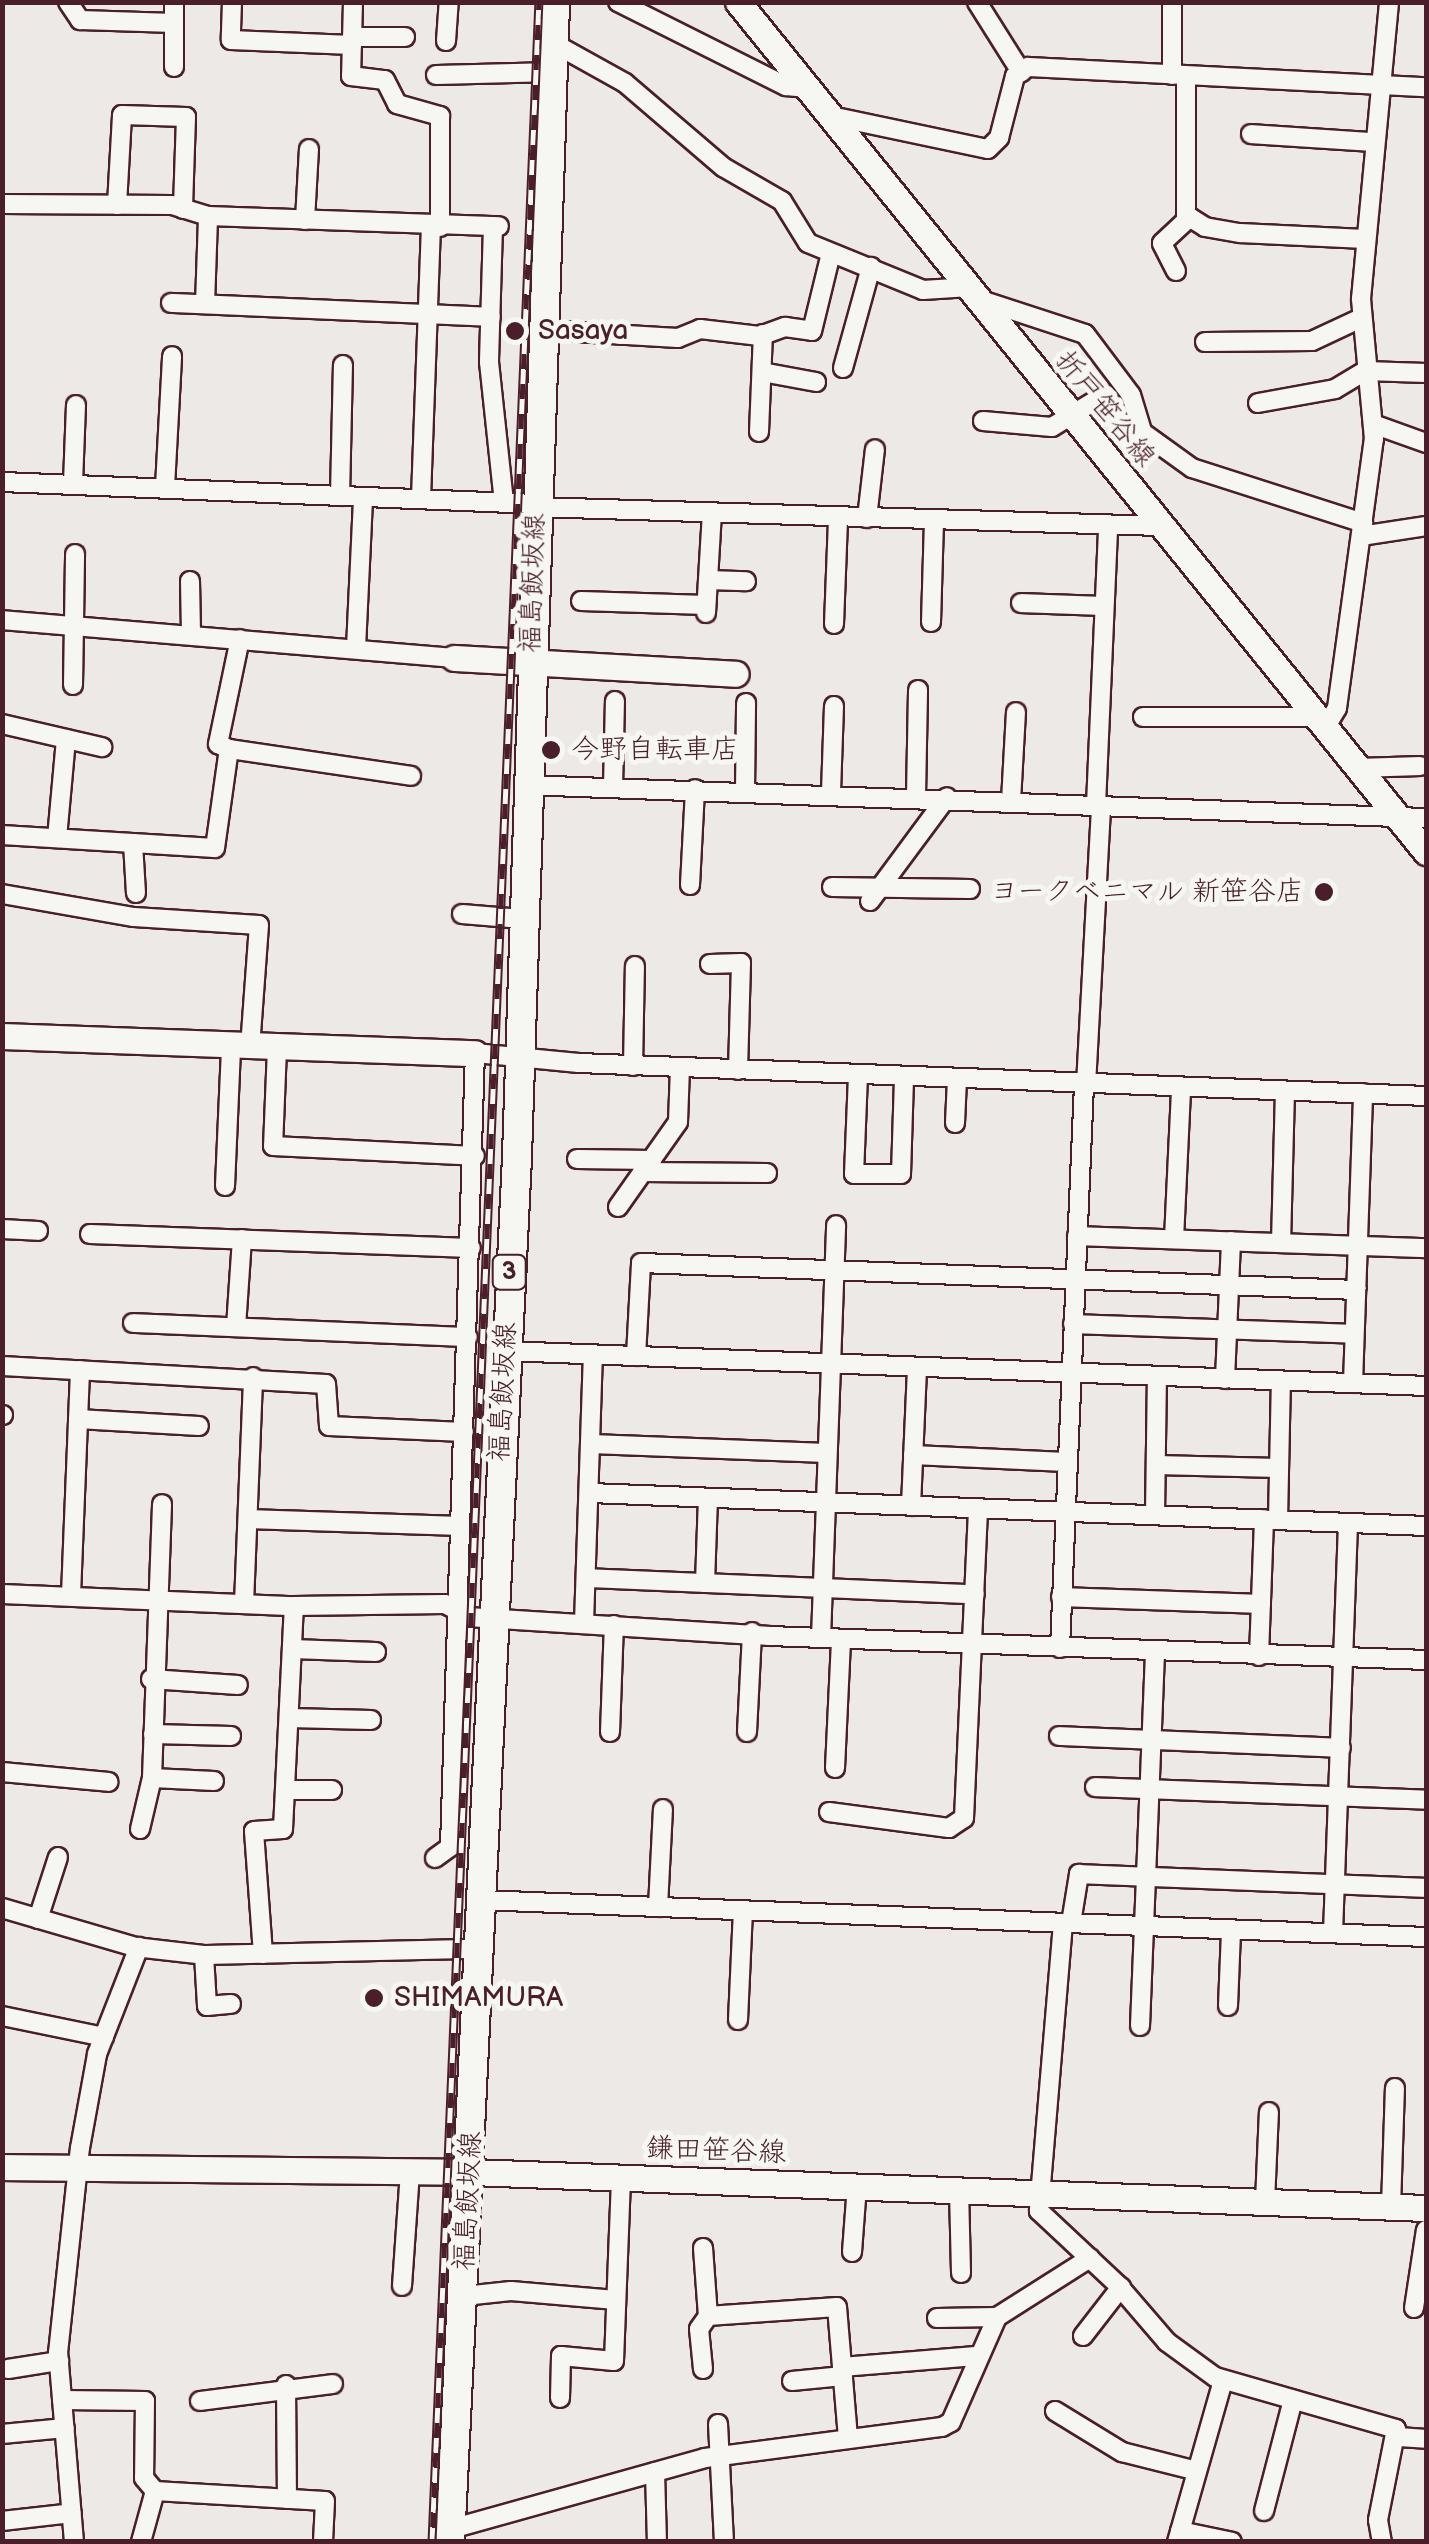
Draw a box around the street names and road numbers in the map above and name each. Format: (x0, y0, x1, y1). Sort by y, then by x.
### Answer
street label: 折戸笹谷線 (1048, 344, 1162, 474)
street label: 福島飯坂線 (514, 512, 552, 654)
road number: 3 (492, 1252, 526, 1292)
street label: 福島飯坂線 (483, 1321, 523, 1463)
street label: 福島飯坂線 (448, 2130, 488, 2272)
street label: 鎌田笹谷線 (645, 2132, 787, 2170)

